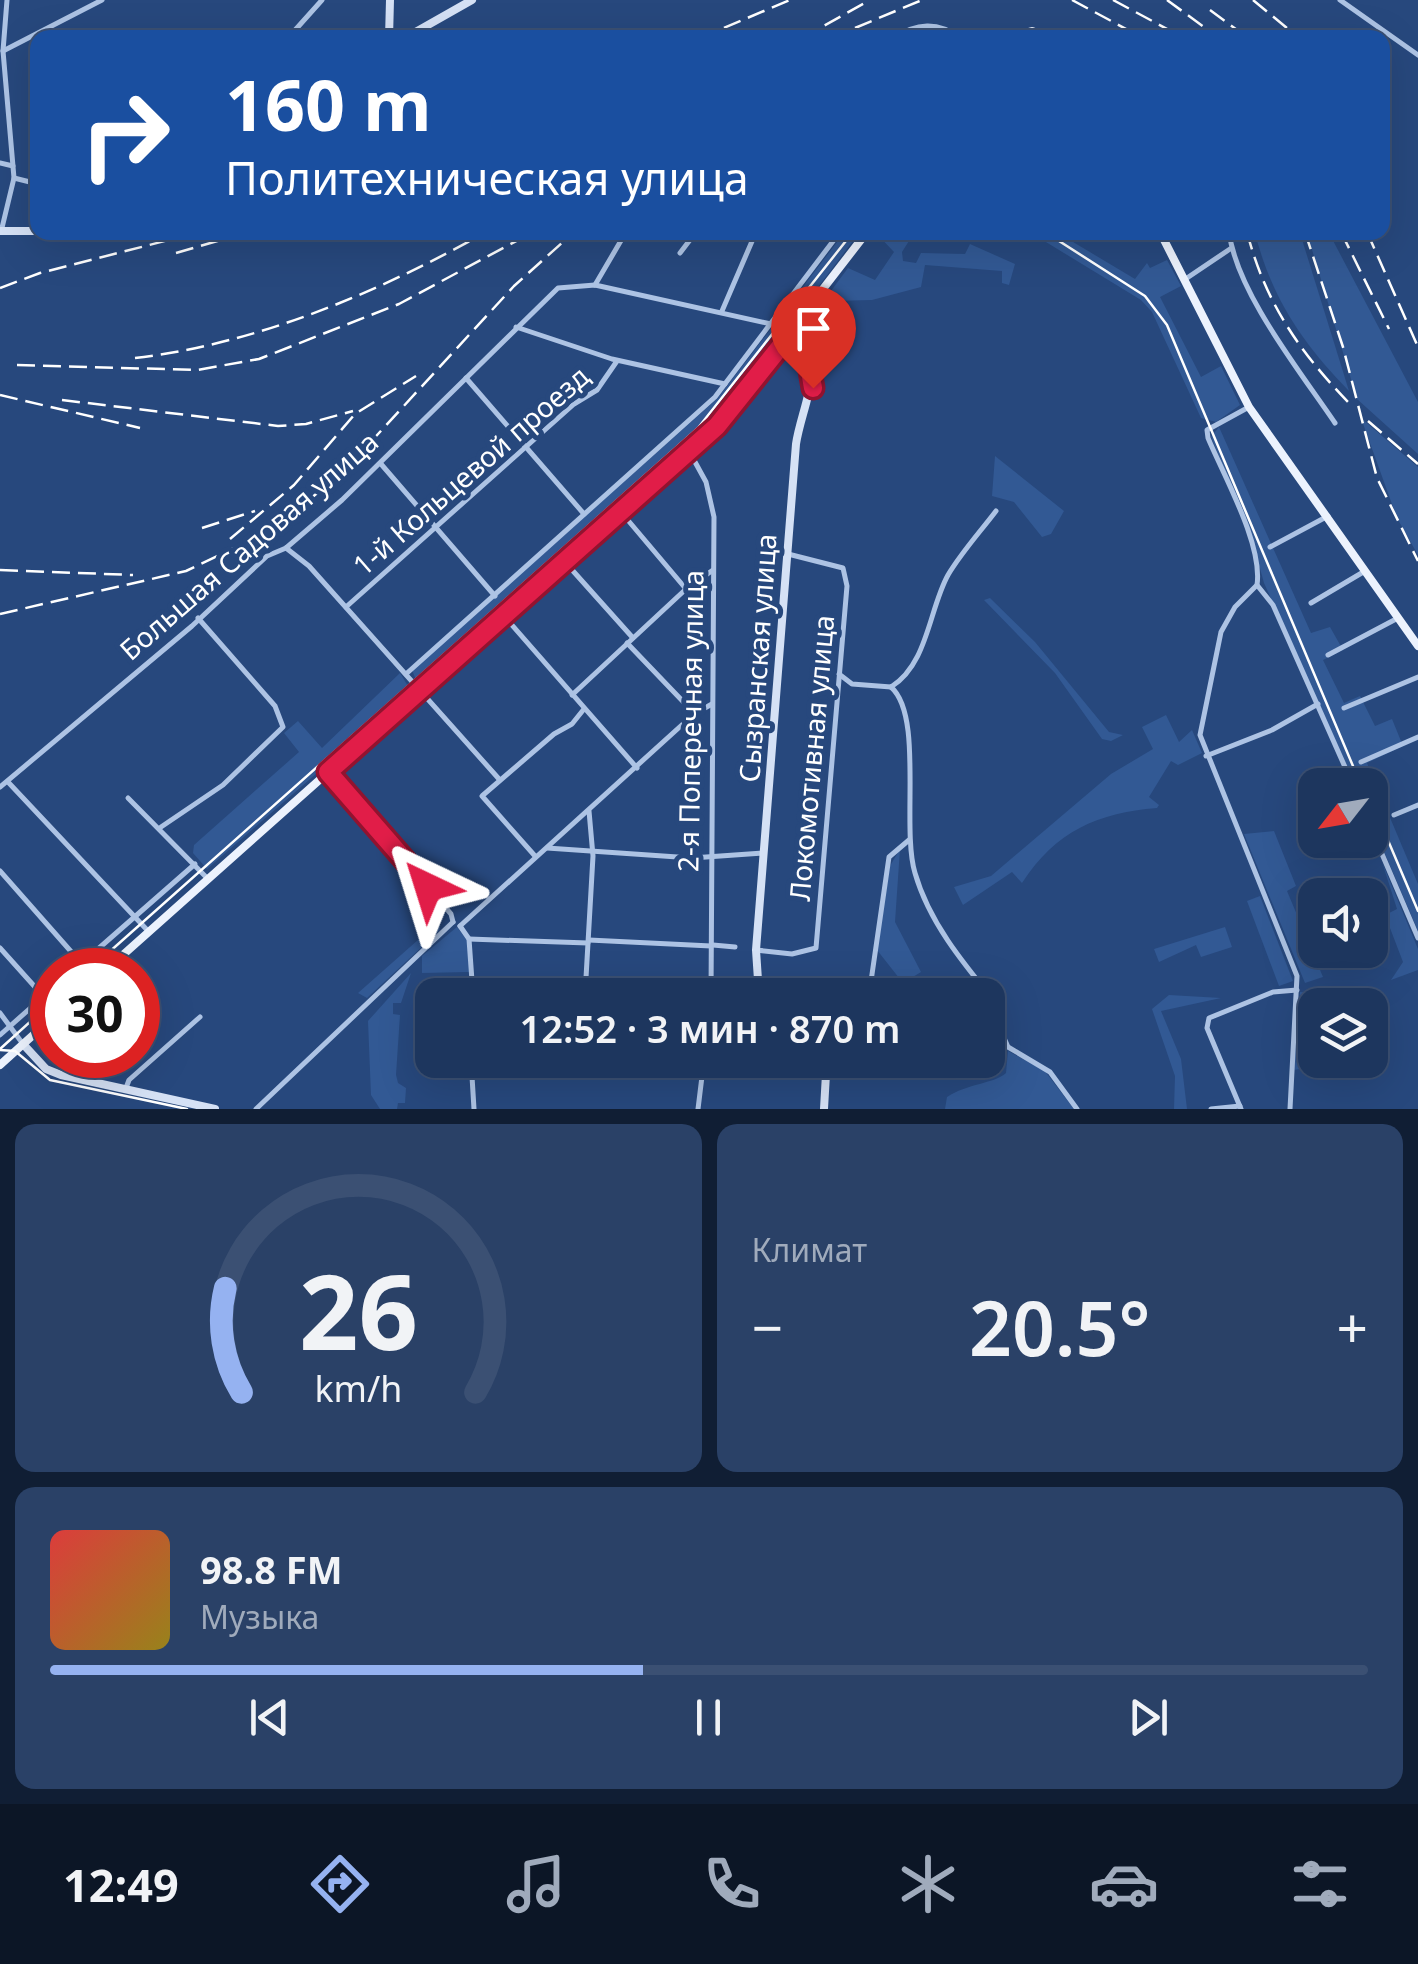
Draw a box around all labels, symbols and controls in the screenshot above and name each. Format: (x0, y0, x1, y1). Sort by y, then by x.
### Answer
text: 160 m (225, 56, 432, 152)
icon: right (60, 70, 190, 200)
text: Политехническая улица (225, 147, 749, 208)
pin (771, 286, 856, 389)
icon: arrive (786, 301, 841, 356)
street label: 1-й Кольцевой проезд (344, 357, 597, 583)
street label: Большая Садовая улица (111, 422, 386, 668)
street label: Сызранская улица (729, 532, 785, 784)
street label: 2-я Поперечная улица (668, 570, 712, 872)
street label: Локомотивная улица (780, 613, 842, 902)
north arrow (1298, 768, 1388, 858)
map controls (1298, 768, 1388, 1078)
position arrow (376, 835, 480, 939)
button: sound (1298, 878, 1388, 968)
speed limit sign: 30 (30, 948, 160, 1078)
button: layers (1298, 988, 1388, 1078)
text: 12:52 · 3 мин · 870 m (519, 1002, 901, 1054)
text: Климат (752, 1228, 867, 1271)
text: 26 (299, 1239, 418, 1380)
text: 20.5° (969, 1276, 1150, 1378)
text: − (752, 1289, 783, 1364)
text: + (1337, 1289, 1368, 1364)
text: km/h (314, 1364, 402, 1412)
text: 98.8 FM (200, 1543, 342, 1595)
text: Музыка (200, 1595, 319, 1638)
icon: previous (242, 1690, 297, 1745)
icon: pause (681, 1690, 736, 1745)
icon: next (1121, 1690, 1176, 1745)
icon: directions (305, 1849, 375, 1919)
icon: music (501, 1849, 571, 1919)
icon: phone (697, 1849, 767, 1919)
icon: climate (893, 1849, 963, 1919)
icon: car (1089, 1849, 1159, 1919)
icon: filters (1285, 1849, 1355, 1919)
text: 12:49 (63, 1854, 179, 1915)

